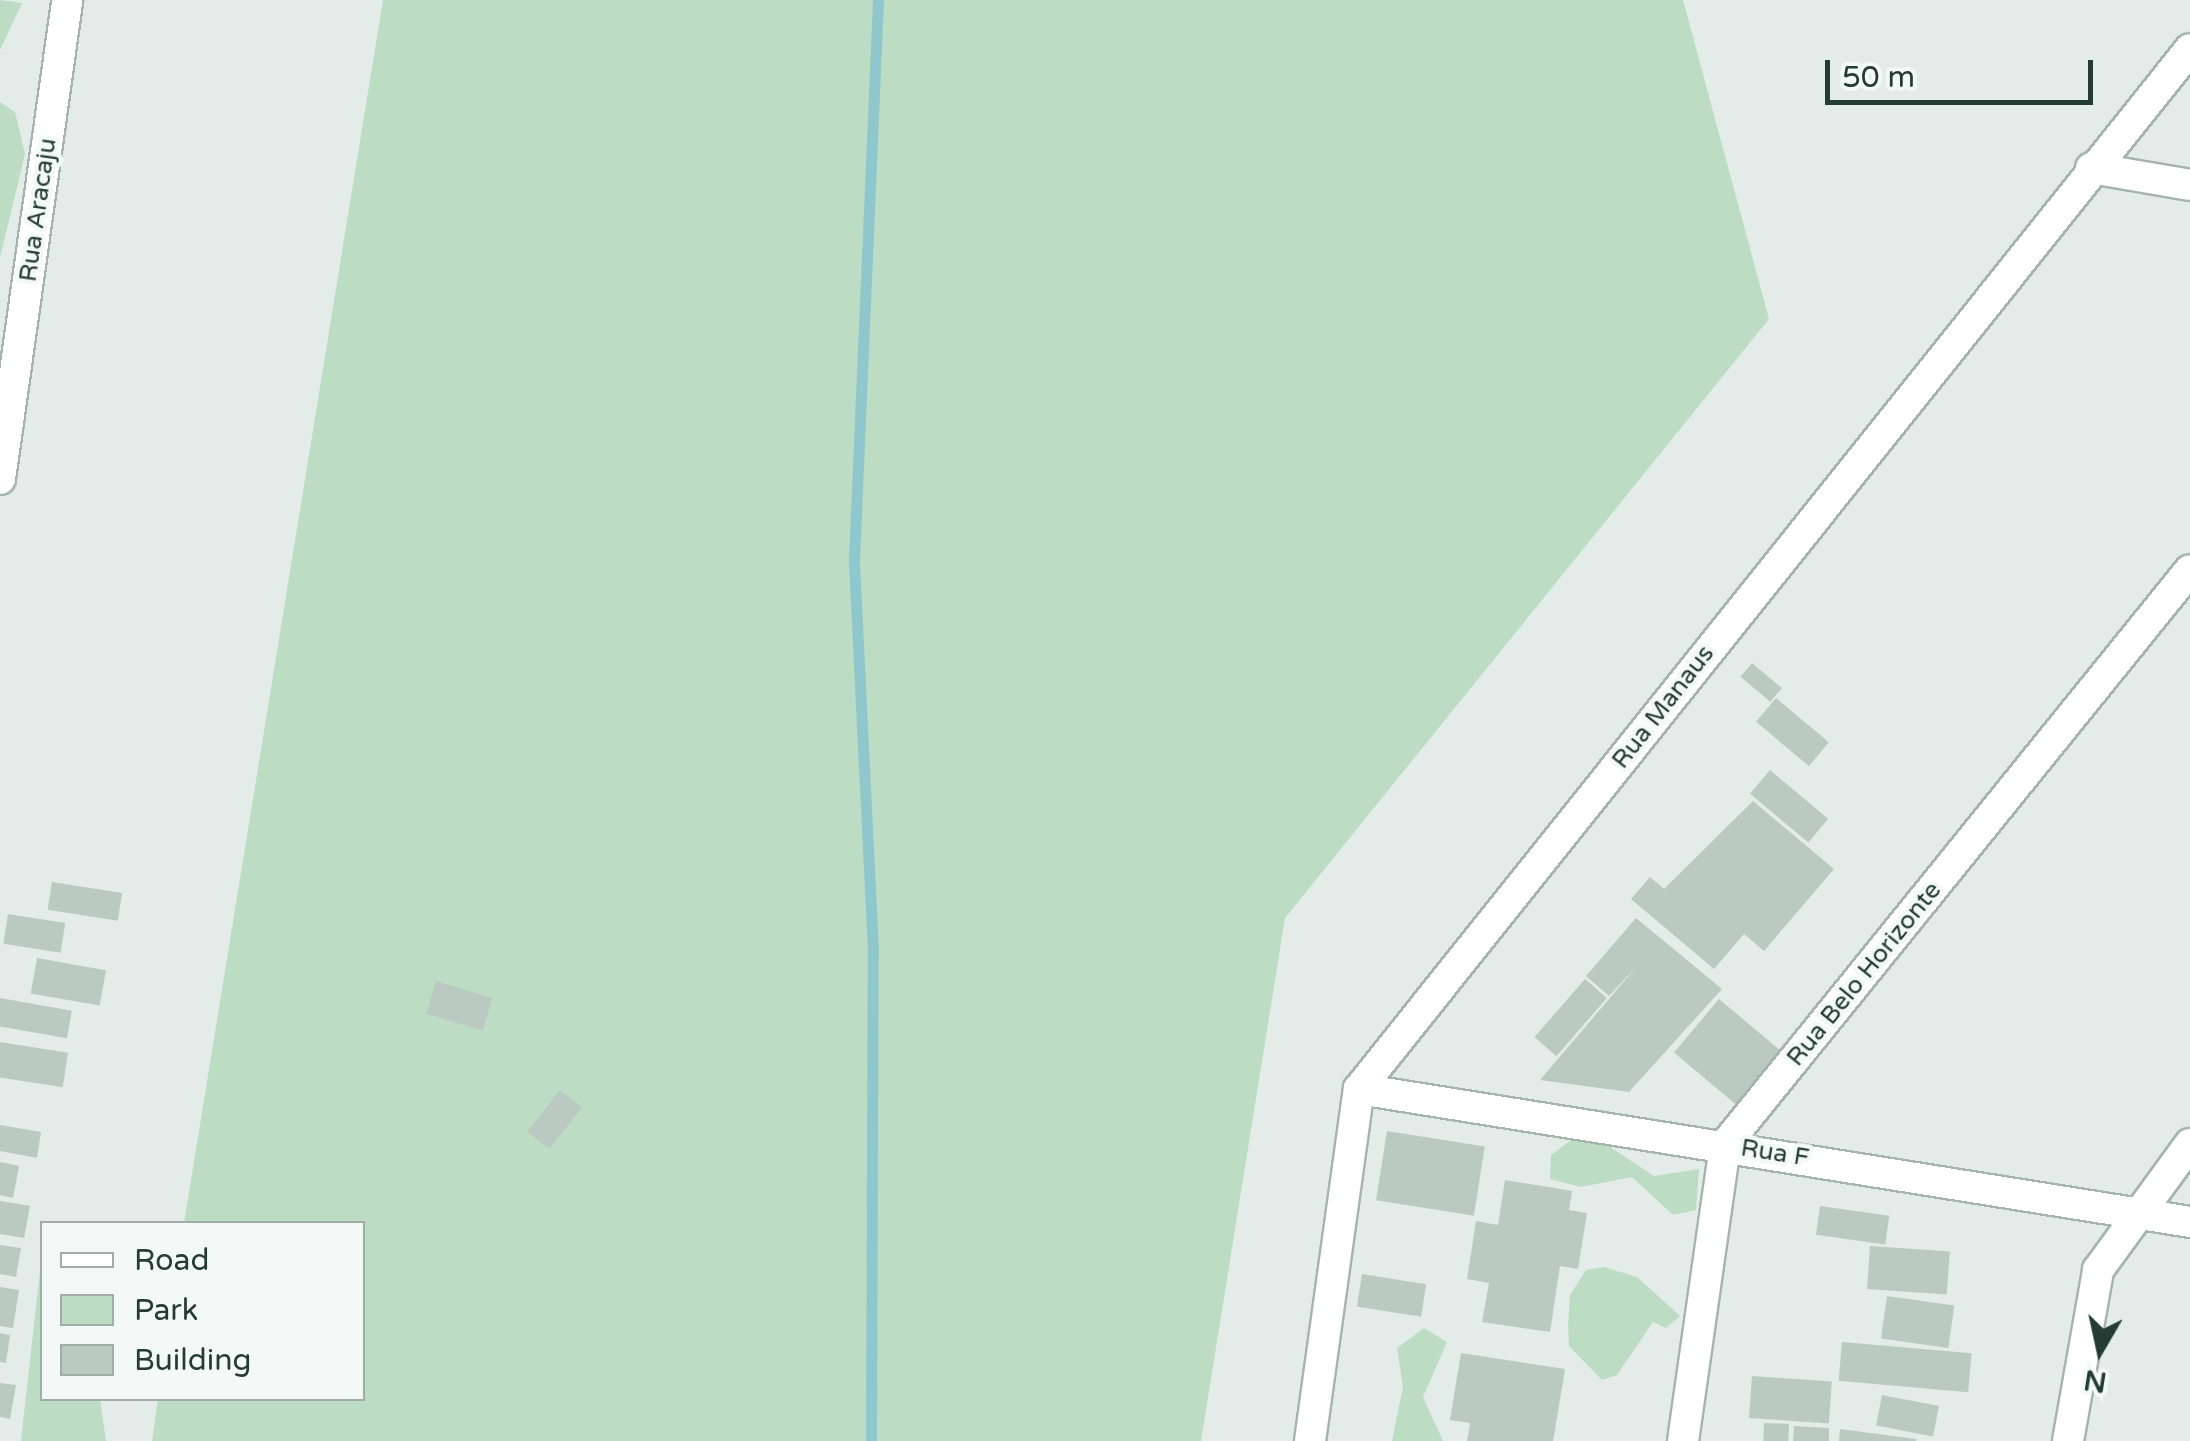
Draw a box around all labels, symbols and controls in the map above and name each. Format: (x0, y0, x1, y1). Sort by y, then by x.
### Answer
scale bar (1830, 40, 2098, 102)
text: 50 m (1842, 59, 1915, 96)
street label: Rua Aracaju (13, 136, 63, 284)
street label: Rua Manaus (1606, 639, 1720, 775)
street label: Rua Belo Horizonte (1780, 876, 1948, 1072)
street label: Rua F (1739, 1133, 1811, 1173)
legend (40, 1221, 365, 1401)
text: Road (134, 1242, 209, 1279)
text: Park (134, 1292, 198, 1329)
north arrow (2050, 1301, 2150, 1401)
text: Building (134, 1342, 251, 1379)
text: N (2082, 1362, 2109, 1399)

